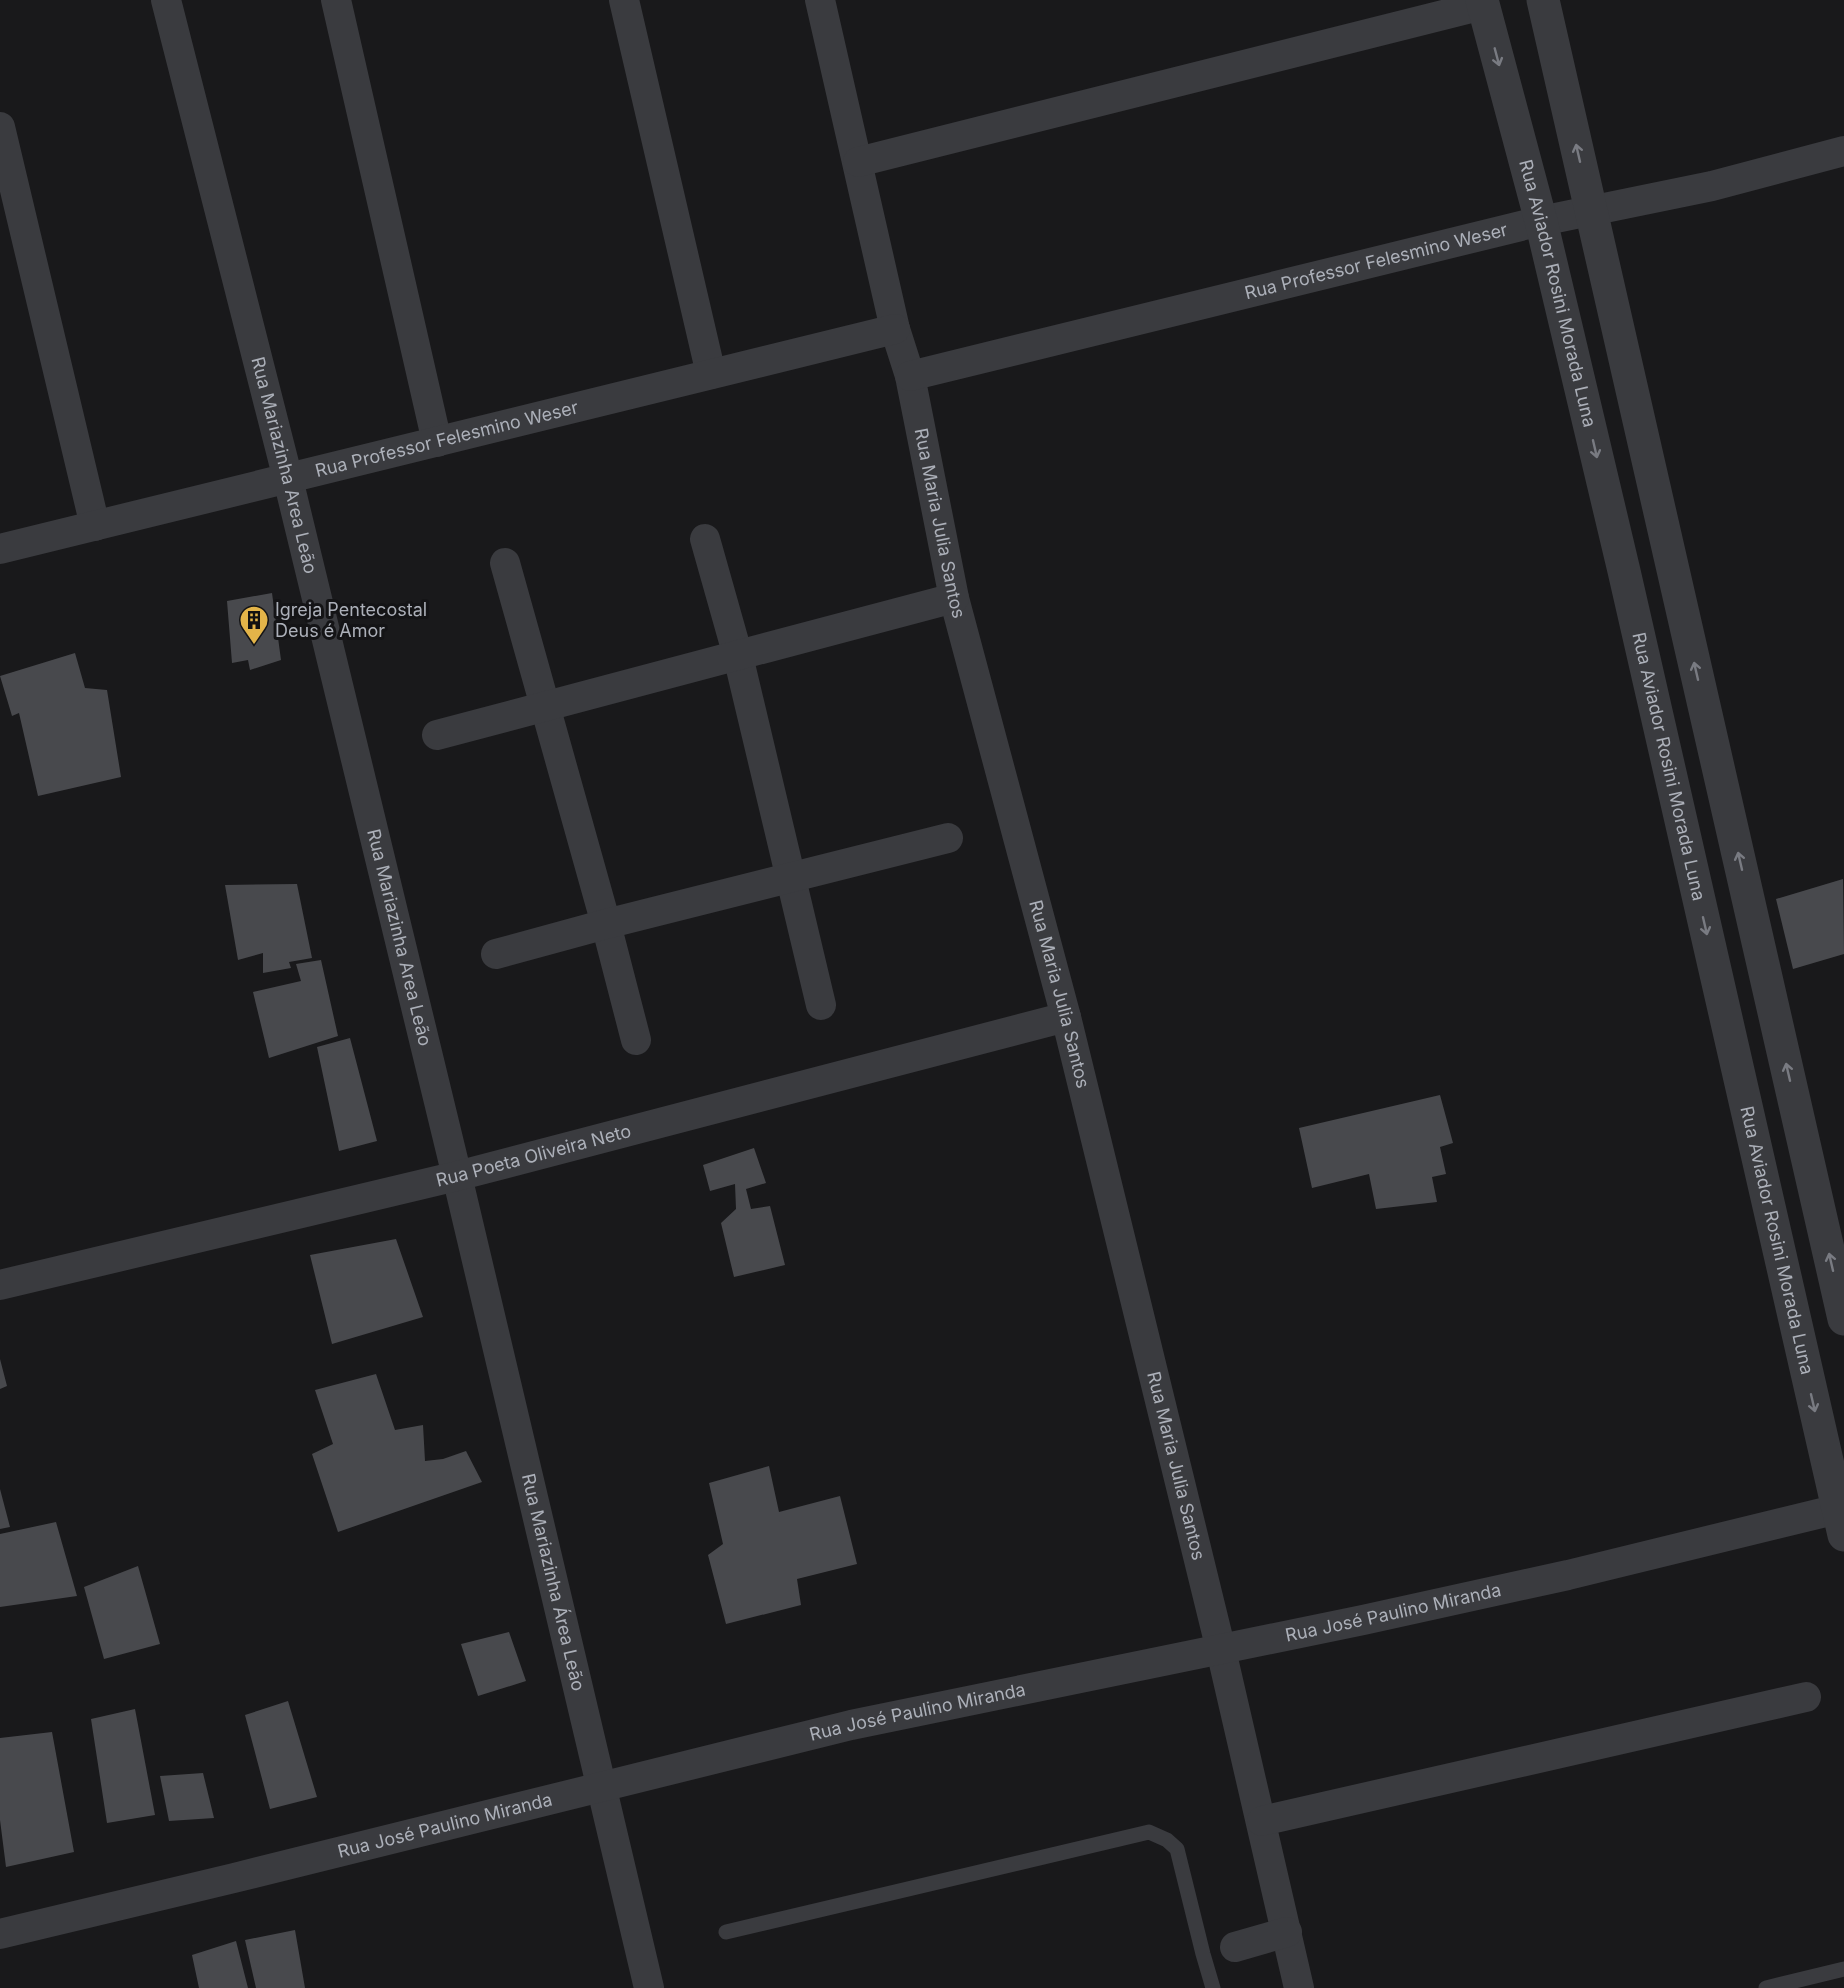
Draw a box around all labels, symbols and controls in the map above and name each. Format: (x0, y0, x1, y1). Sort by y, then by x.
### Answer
one-way arrow (1492, 47, 1503, 66)
one-way arrow (1572, 144, 1583, 164)
street label: Rua Aviador Rosini Morada Luna (1515, 157, 1601, 429)
street label: Rua Professor Felesmino Weser (1242, 219, 1510, 303)
street label: Rua Mariazinha Area Leão (247, 355, 322, 576)
street label: Rua Professor Felesmino Weser (313, 396, 580, 481)
street label: Rua Maria Julia Santos (911, 426, 970, 621)
one-way arrow (1590, 439, 1601, 459)
place label: Igreja Pentecostal Deus é Amor (275, 599, 427, 641)
building icon: Igreja Pentecostal Deus é Amor (238, 604, 270, 646)
street label: Rua Aviador Rosini Morada Luna (1628, 630, 1710, 903)
one-way arrow (1690, 662, 1702, 681)
street label: Rua Mariazinha Area Leão (363, 827, 436, 1048)
one-way arrow (1733, 852, 1745, 871)
street label: Rua Maria Julia Santos (1025, 898, 1094, 1090)
one-way arrow (1699, 916, 1711, 935)
one-way arrow (1781, 1063, 1793, 1082)
street label: Rua Aviador Rosini Morada Luna (1736, 1104, 1818, 1376)
street label: Rua Poeta Oliveira Neto (434, 1120, 633, 1191)
one-way arrow (1825, 1253, 1836, 1272)
street label: Rua Maria Julia Santos (1143, 1369, 1210, 1562)
one-way arrow (1808, 1393, 1820, 1412)
street label: Rua Mariazinha Área Leão (518, 1471, 589, 1693)
street label: Rua José Paulino Miranda (1283, 1579, 1503, 1646)
street label: Rua José Paulino Miranda (807, 1678, 1027, 1745)
street label: Rua José Paulino Miranda (335, 1788, 554, 1862)

